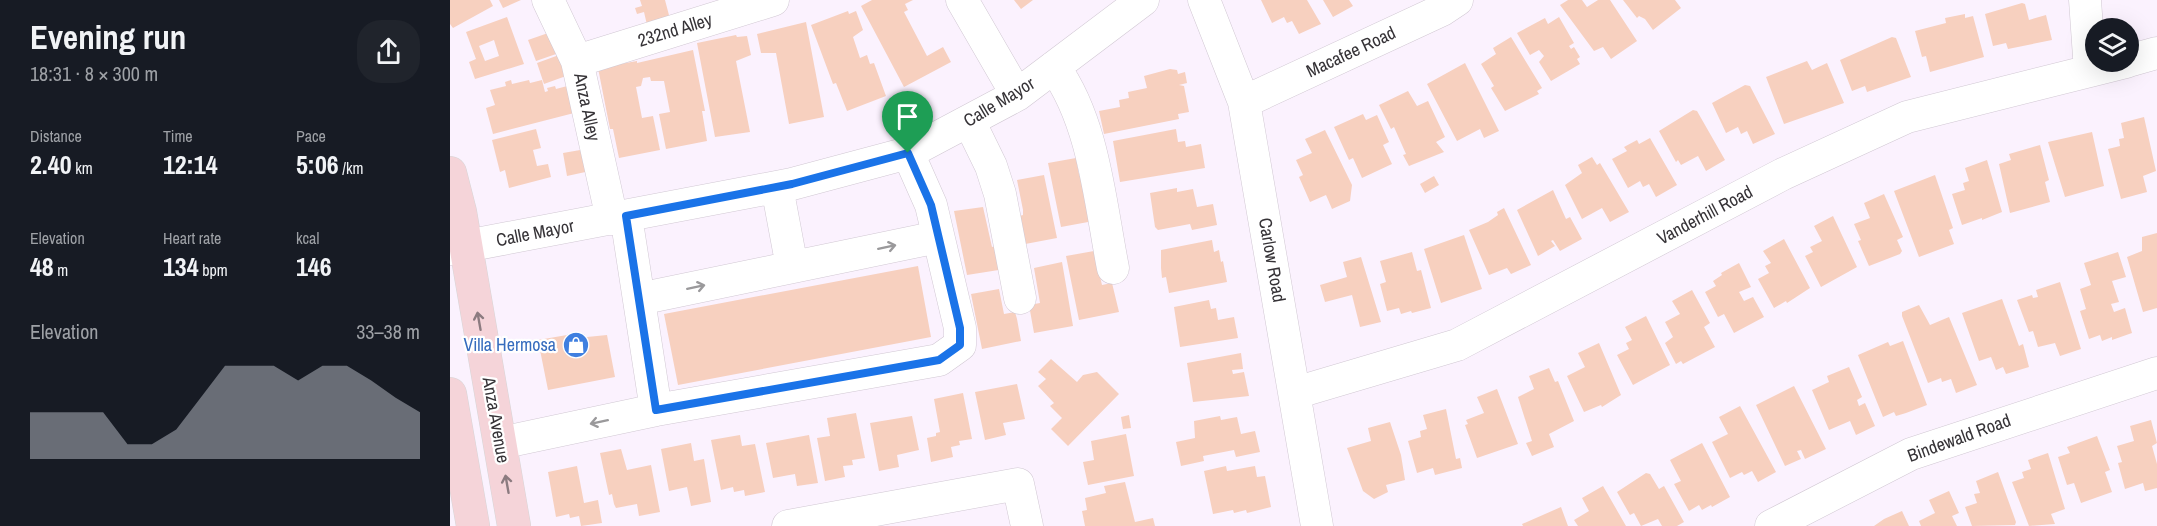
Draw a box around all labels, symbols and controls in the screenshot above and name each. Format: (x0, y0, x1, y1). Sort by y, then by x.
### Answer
street label: 232nd Alley (635, 6, 716, 53)
text: Evening run (30, 15, 186, 59)
map controls (2085, 18, 2139, 72)
button: layers (2085, 18, 2139, 72)
button: share (357, 20, 420, 83)
street label: Macafee Road (1302, 20, 1400, 83)
text: 18:31 · 8 × 300 m (30, 60, 158, 87)
street label: Anza Alley (568, 70, 607, 144)
street label: Calle Mayor (959, 71, 1039, 133)
pin (882, 91, 933, 153)
icon: arrive (891, 100, 924, 133)
text: Distance (30, 125, 82, 147)
text: Time (163, 125, 193, 147)
text: Pace (296, 125, 326, 147)
text: 2.40 (30, 147, 72, 182)
text: 12:14 (163, 147, 218, 182)
text: 5:06 (296, 147, 339, 182)
text: km (72, 157, 93, 179)
text: /km (339, 157, 363, 179)
street label: Vanderhill Road (1653, 179, 1757, 250)
street label: Calle Mayor (494, 213, 576, 252)
street label: Carlow Road (1253, 216, 1292, 304)
text: Elevation (30, 227, 85, 249)
text: Heart rate (163, 227, 221, 249)
text: kcal (296, 227, 319, 249)
one-way arrow (877, 241, 896, 252)
text: 48 (30, 249, 54, 284)
text: 134 (163, 249, 199, 284)
text: 146 (296, 249, 332, 284)
text: m (54, 259, 68, 281)
text: bpm (199, 259, 228, 281)
one-way arrow (686, 281, 705, 292)
one-way arrow (473, 311, 484, 331)
text: Elevation (30, 318, 98, 345)
text: 33–38 m (356, 318, 420, 345)
shop icon: Villa Hermosa (561, 330, 591, 360)
place label: Villa Hermosa (464, 332, 556, 357)
street label: Anza Avenue (476, 374, 516, 465)
street label: Bindewald Road (1904, 407, 2014, 468)
one-way arrow (590, 417, 609, 428)
one-way arrow (501, 475, 512, 495)

